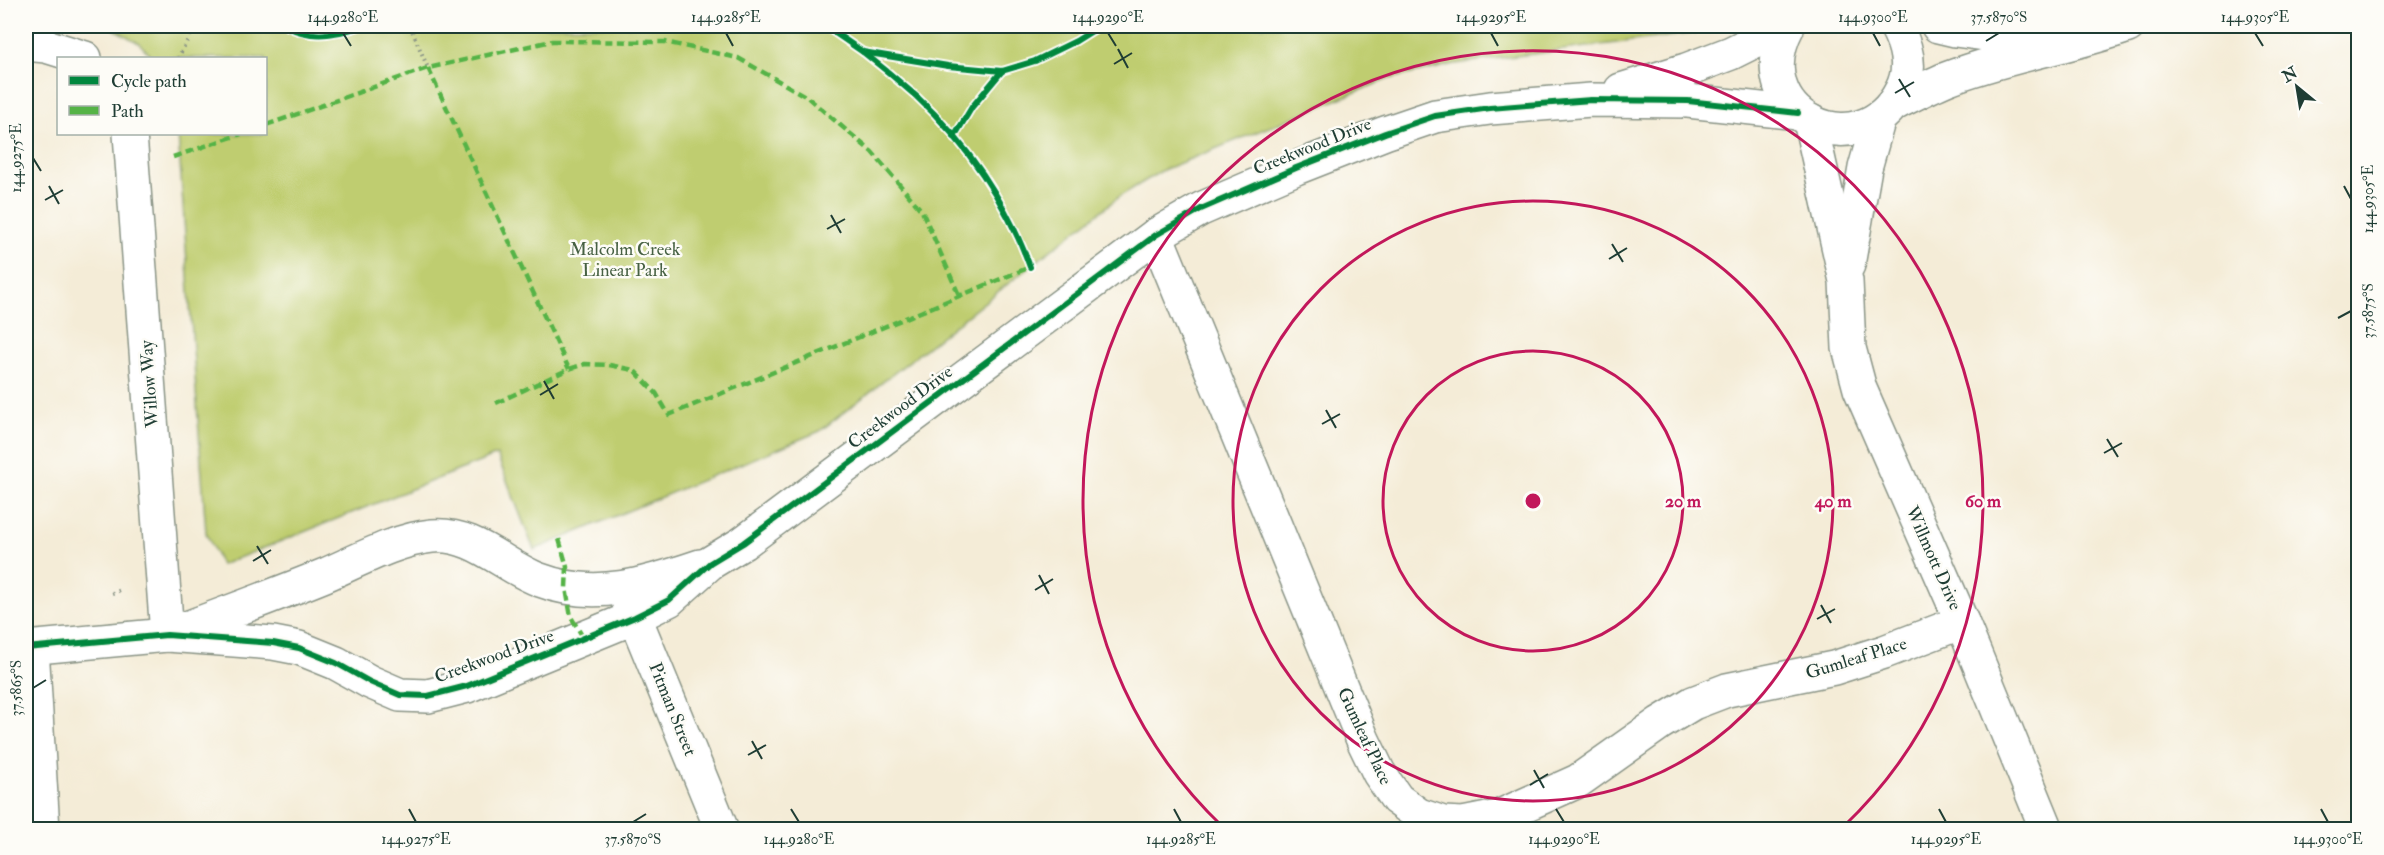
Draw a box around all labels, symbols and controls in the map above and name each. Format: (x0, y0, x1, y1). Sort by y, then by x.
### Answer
text: 144.9280°E (308, 8, 379, 27)
text: 144.9285°E (691, 8, 761, 27)
text: 144.9290°E (1072, 8, 1144, 27)
text: 144.9295°E (1456, 8, 1526, 27)
text: 144.9300°E (1838, 8, 1908, 27)
text: 37.5870°S (1971, 8, 2027, 27)
text: 144.9305°E (2221, 8, 2289, 27)
legend (57, 57, 267, 135)
north arrow (2267, 57, 2327, 117)
text: N (2278, 62, 2302, 88)
text: Cycle path (111, 70, 187, 93)
text: Path (111, 100, 144, 123)
street label: Creekwood Drive (1250, 112, 1375, 181)
text: 144.9275°E (7, 123, 26, 193)
text: 144.9305°E (2359, 165, 2378, 233)
park label: Malcolm Creek Linear Park (570, 238, 681, 282)
text: 37.5875°S (2359, 283, 2378, 339)
street label: Willow Way (135, 338, 164, 429)
street label: Creekwood Drive (843, 360, 958, 454)
text: 20 m (1665, 490, 1702, 513)
text: 40 m (1814, 490, 1852, 513)
text: 60 m (1965, 490, 2002, 513)
centre of rings (1523, 491, 1543, 511)
street label: Willmott Drive (1900, 502, 1967, 614)
street label: Creekwood Drive (431, 624, 557, 689)
street label: Gumleaf Place (1803, 632, 1910, 685)
street label: Pitman Street (643, 659, 702, 759)
text: 37.5865°S (7, 660, 26, 716)
street label: Gumleaf Place (1332, 684, 1397, 789)
text: 144.9275°E (381, 830, 451, 849)
text: 37.5870°S (605, 830, 661, 849)
text: 144.9280°E (764, 830, 835, 849)
text: 144.9285°E (1146, 830, 1216, 849)
text: 144.9290°E (1528, 830, 1600, 849)
text: 144.9295°E (1911, 830, 1981, 849)
text: 144.9300°E (2293, 830, 2363, 849)

